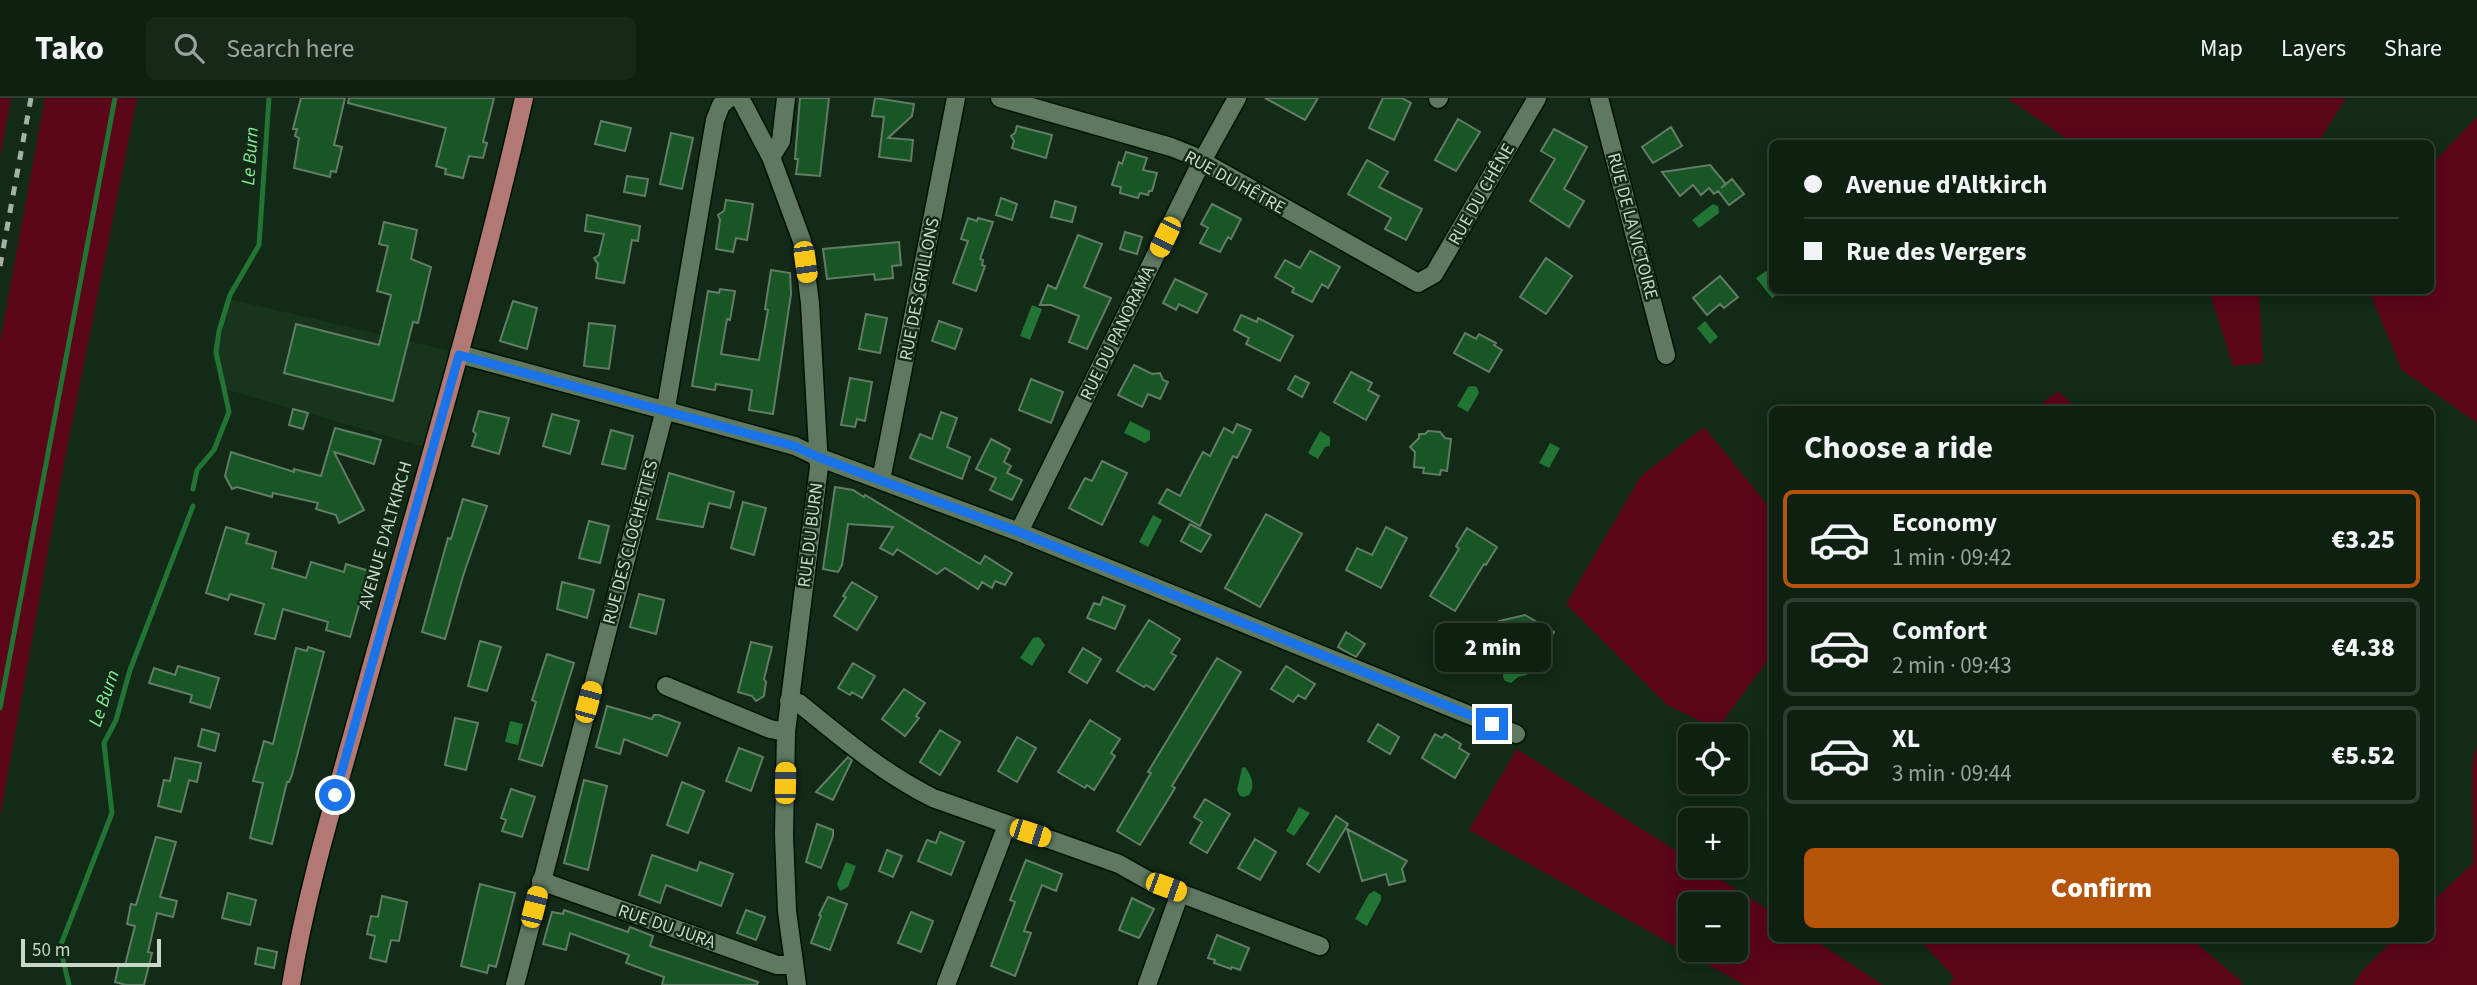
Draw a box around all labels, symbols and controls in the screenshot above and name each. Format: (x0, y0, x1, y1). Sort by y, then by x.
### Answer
search box (146, 17, 636, 80)
text: Tako (35, 25, 104, 72)
icon: search (170, 29, 208, 67)
text: Search here (226, 30, 354, 67)
text: Map (2200, 31, 2243, 66)
text: Layers (2281, 31, 2346, 66)
text: Share (2384, 31, 2442, 66)
water label: Le Burn (235, 126, 266, 186)
street label: RUE DU CHÊNE (1442, 139, 1521, 250)
street label: RUE DU HÊTRE (1180, 144, 1290, 220)
street label: RUE DE LA VICTOIRE (1601, 150, 1664, 302)
text: Avenue d'Altkirch (1846, 166, 2047, 203)
car (1147, 214, 1184, 260)
street label: RUE DES GRILLONS (893, 216, 946, 363)
text: Rue des Vergers (1846, 233, 2027, 270)
car (792, 240, 819, 284)
street label: RUE DU PANORAMA (1074, 262, 1161, 405)
text: Choose a ride (1804, 425, 1993, 471)
street label: RUE DES CLOCHETTES (597, 457, 664, 627)
street label: AVENUE D'ALTKIRCH (352, 458, 419, 612)
street label: RUE DU BURN (792, 481, 829, 589)
text: Economy (1892, 504, 1997, 541)
icon: car (1808, 508, 1871, 571)
text: €3.25 (2331, 521, 2395, 558)
text: 1 min · 09:42 (1892, 541, 2012, 574)
text: Comfort (1892, 612, 1987, 649)
icon: car (1808, 616, 1871, 679)
callout: 2 min (1434, 622, 1550, 672)
text: €4.38 (2331, 629, 2395, 666)
text: 2 min (1465, 631, 1521, 664)
text: 2 min · 09:43 (1892, 649, 2012, 682)
water label: Le Burn (82, 666, 127, 731)
car (573, 679, 604, 725)
route end (1476, 708, 1508, 740)
text: XL (1892, 720, 1920, 757)
map controls (1678, 724, 1748, 962)
button: locate (1678, 724, 1748, 794)
icon: car (1808, 724, 1871, 787)
text: €5.52 (2331, 737, 2395, 774)
text: 3 min · 09:44 (1892, 757, 2012, 790)
car (775, 762, 796, 804)
route start (319, 779, 351, 811)
button: + (1678, 808, 1748, 878)
car (1007, 817, 1054, 849)
button: Confirm (1804, 848, 2399, 928)
car (1143, 870, 1190, 904)
car (519, 884, 550, 930)
button: − (1678, 892, 1748, 962)
street label: RUE DU JURA (615, 898, 719, 955)
scale bar (21, 936, 161, 968)
text: 50 m (32, 937, 70, 964)

